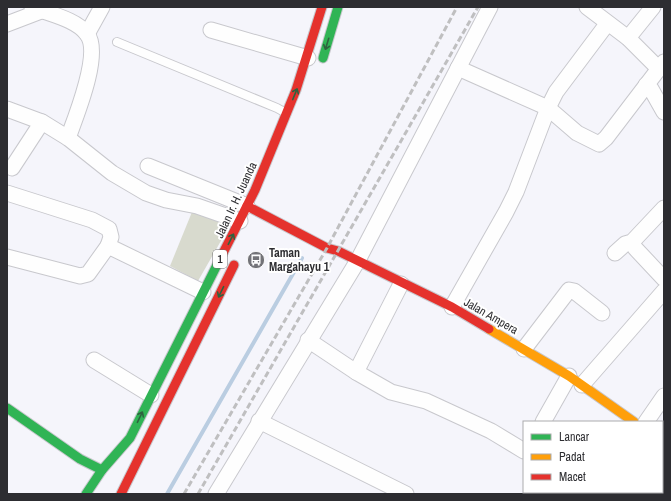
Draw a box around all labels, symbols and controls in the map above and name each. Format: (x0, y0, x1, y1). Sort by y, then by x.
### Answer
one-way arrow (323, 38, 330, 51)
one-way arrow (291, 89, 299, 101)
street label: Jalan Ir. H. Juanda (211, 159, 261, 241)
one-way arrow (228, 233, 235, 245)
place label: Taman Margahayu 1 (269, 245, 330, 275)
road number: 1 (213, 250, 227, 268)
bus stop icon: Taman Margahayu 1 (246, 250, 266, 270)
one-way arrow (216, 286, 224, 298)
street label: Jalan Ampera (461, 294, 522, 338)
one-way arrow (137, 411, 144, 423)
legend (523, 421, 663, 493)
text: Lancar (559, 429, 590, 445)
text: Padat (559, 449, 585, 465)
text: Macet (559, 469, 586, 485)

